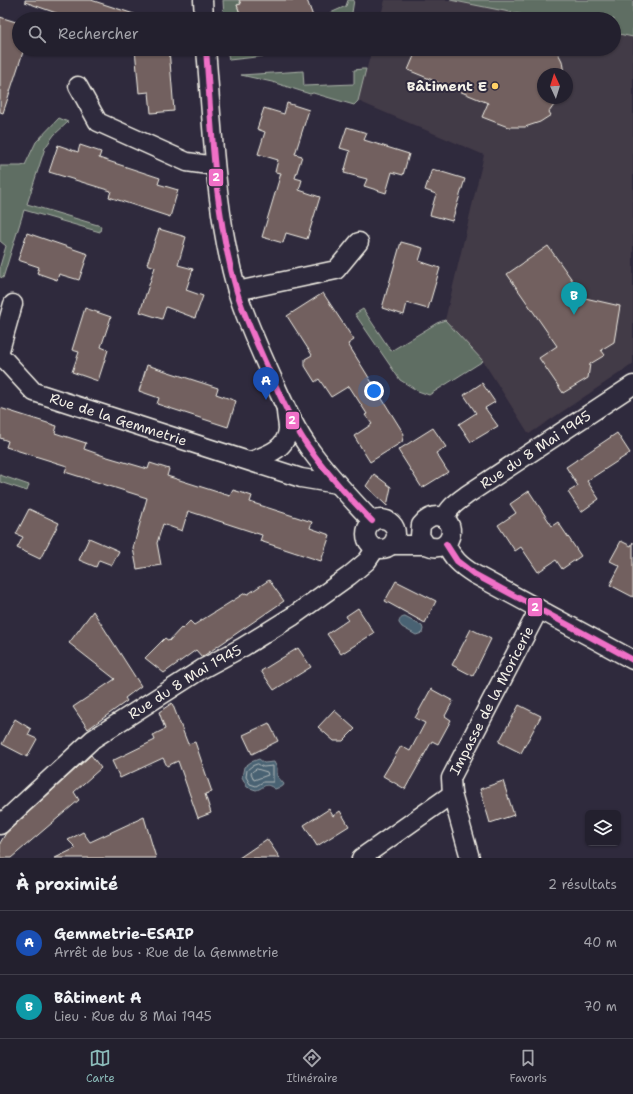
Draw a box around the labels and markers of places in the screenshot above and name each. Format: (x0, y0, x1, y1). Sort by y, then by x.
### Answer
place label: Bâtiment E (407, 77, 487, 95)
marker: Bâtiment E (490, 81, 500, 91)
pin: B (561, 282, 587, 315)
pin: A (253, 367, 279, 400)

